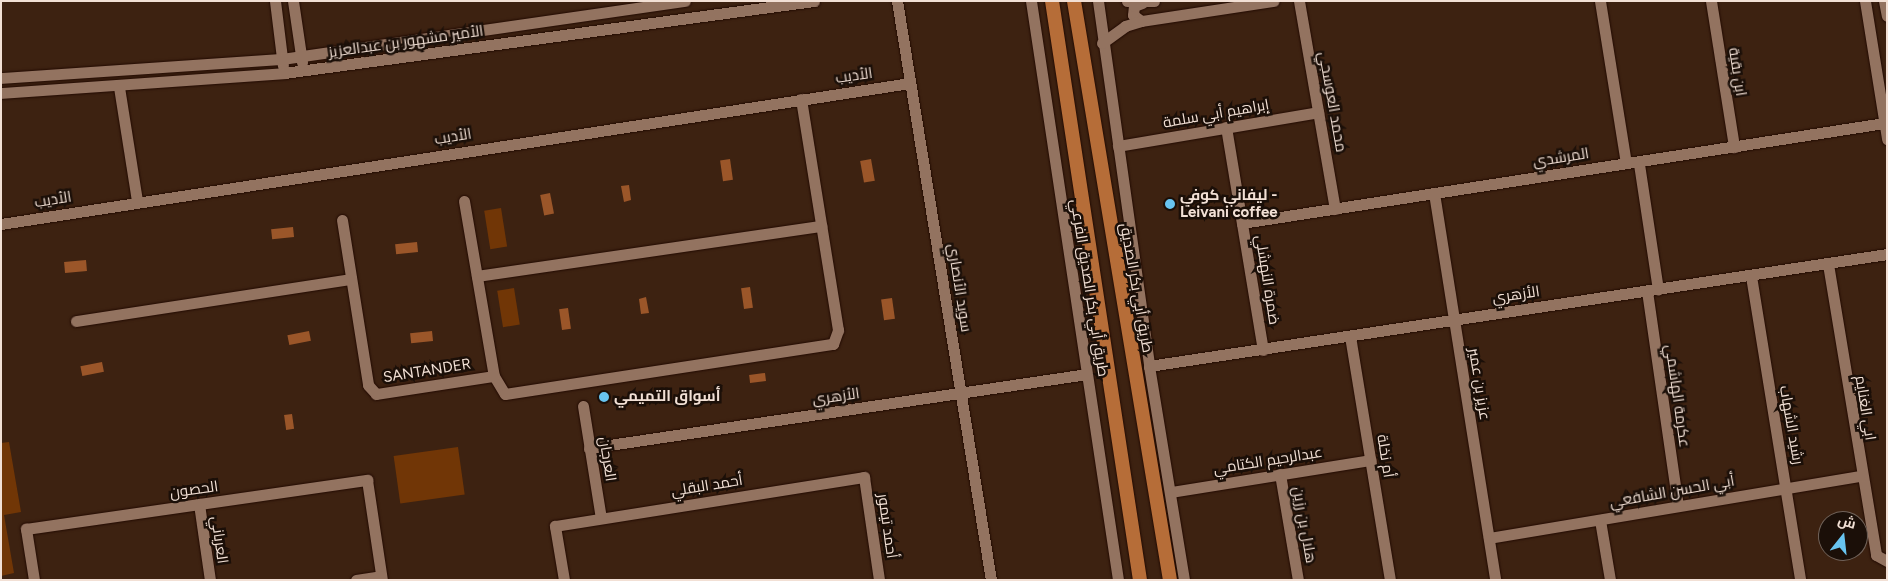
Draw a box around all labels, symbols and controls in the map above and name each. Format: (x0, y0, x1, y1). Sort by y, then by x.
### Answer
street label: الأمير مشهور بن عبدالعزيز (327, 22, 485, 62)
street label: ابن بقية (1724, 46, 1750, 98)
street label: محمد العوسجي (1314, 50, 1350, 154)
street label: الأديب (834, 64, 874, 88)
street label: إبراهيم أبي سلمة (1162, 96, 1270, 132)
street label: الأديب (433, 125, 473, 149)
street label: المرشدي (1532, 145, 1590, 171)
place label: ليفاني كوفي - Leivani coffee (1180, 186, 1278, 221)
street label: الأديب (33, 188, 73, 212)
street label: طريق أبي بكر الصديق الفرعي (1066, 198, 1112, 378)
marker: ليفاني كوفي - Leivani coffee (1164, 198, 1176, 210)
street label: طريق أبي بكر الصديق (1116, 222, 1156, 354)
street label: ضمرة النهشلي (1251, 234, 1283, 326)
street label: سويد الأنصاري (943, 243, 975, 333)
street label: الأزهري (1491, 283, 1541, 307)
street label: عكرمة الهاشمي (1661, 343, 1693, 449)
street label: عزيز بن عمير (1464, 347, 1494, 421)
street label: SANTANDER (382, 355, 472, 387)
street label: ابي الغنايم (1851, 374, 1879, 442)
street label: رشيد الشهاب (1775, 384, 1807, 466)
street label: الأزهري (811, 385, 861, 409)
place label: أسواق التميمي (614, 388, 720, 406)
marker: أسواق التميمي (598, 391, 610, 403)
street label: أم نخلة (1373, 433, 1397, 479)
street label: العرجان (595, 435, 619, 483)
street label: عبدالرحيم الكتامي (1212, 444, 1324, 478)
street label: أحمد البقلي (670, 471, 744, 501)
street label: أبي الحسن الشافعي (1608, 472, 1736, 512)
street label: الحصون (169, 478, 219, 502)
street label: هلال بن رزين (1288, 485, 1320, 565)
street label: أحمد تيمور (874, 492, 900, 560)
north arrow (1818, 511, 1868, 561)
text: ش (1836, 511, 1858, 533)
street label: العرباني (207, 515, 231, 565)

